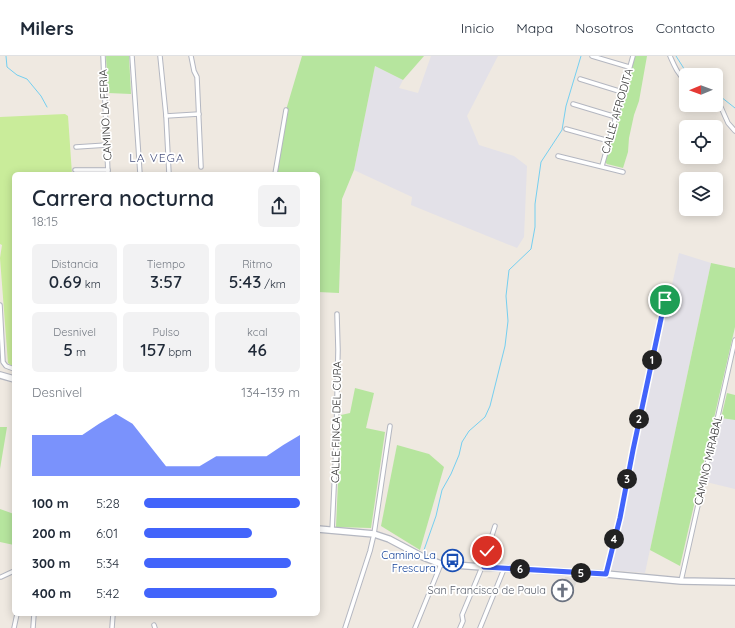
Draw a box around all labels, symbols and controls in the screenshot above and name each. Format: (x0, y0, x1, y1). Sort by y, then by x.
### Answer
text: Milers (20, 16, 74, 40)
text: Inicio (461, 19, 494, 37)
text: Mapa (516, 19, 553, 37)
text: Nosotros (575, 19, 634, 37)
text: Contacto (656, 19, 715, 37)
street label: CALLE AFRODITA (598, 67, 636, 155)
north arrow (679, 68, 723, 112)
map controls (679, 68, 723, 216)
street label: CAMINO LA FERIA (96, 69, 114, 161)
button: locate (679, 120, 723, 164)
district label: LA VEGA (129, 150, 185, 165)
button: layers (679, 172, 723, 216)
text: Carrera nocturna (32, 184, 214, 212)
button: share (258, 185, 300, 227)
text: 18:15 (32, 213, 58, 229)
text: Distancia (51, 257, 98, 271)
text: Tiempo (147, 257, 185, 271)
text: Ritmo (242, 257, 272, 271)
text: 0.69 (49, 271, 82, 292)
text: 3:57 (150, 271, 182, 292)
text: 5:43 (229, 271, 261, 292)
text: km (82, 277, 101, 291)
text: /km (261, 277, 286, 291)
pin (648, 283, 682, 317)
icon: arrive (654, 289, 676, 311)
text: Desnivel (53, 325, 96, 339)
text: Pulso (152, 325, 180, 339)
text: kcal (247, 325, 268, 339)
text: 5 (63, 339, 73, 360)
text: 157 (140, 339, 165, 360)
text: 46 (248, 339, 267, 360)
text: m (73, 345, 86, 359)
text: bpm (165, 345, 192, 359)
pin: 1 (642, 350, 662, 370)
text: 1 (650, 353, 654, 367)
street label: CALLE FINCA DEL CURA (328, 361, 344, 483)
text: Desnivel (32, 384, 82, 400)
text: 134–139 m (241, 384, 300, 400)
pin: 2 (629, 409, 649, 429)
text: 2 (636, 412, 642, 426)
street label: CAMINO MIRABAL (691, 413, 725, 506)
pin: 3 (617, 469, 637, 489)
text: 3 (624, 472, 630, 486)
text: 100 m (32, 495, 69, 511)
text: 5:28 (96, 495, 120, 511)
text: 200 m (32, 525, 71, 541)
text: 6:01 (96, 525, 118, 541)
pin: 4 (604, 529, 624, 549)
text: 4 (611, 532, 617, 546)
pin (470, 534, 504, 568)
icon: check (476, 540, 498, 562)
place label: Camino La Frescura (381, 548, 436, 575)
bus stop icon: Camino La Frescura (439, 548, 465, 574)
text: 300 m (32, 555, 71, 571)
text: 5:34 (96, 555, 119, 571)
pin: 6 (510, 559, 530, 579)
text: 6 (517, 562, 523, 576)
pin: 5 (571, 563, 591, 583)
text: 5 (578, 566, 584, 580)
church icon: San Francisco de Paula (549, 577, 575, 603)
place label: San Francisco de Paula (428, 583, 546, 597)
text: 400 m (32, 585, 71, 601)
text: 5:42 (96, 585, 120, 601)

